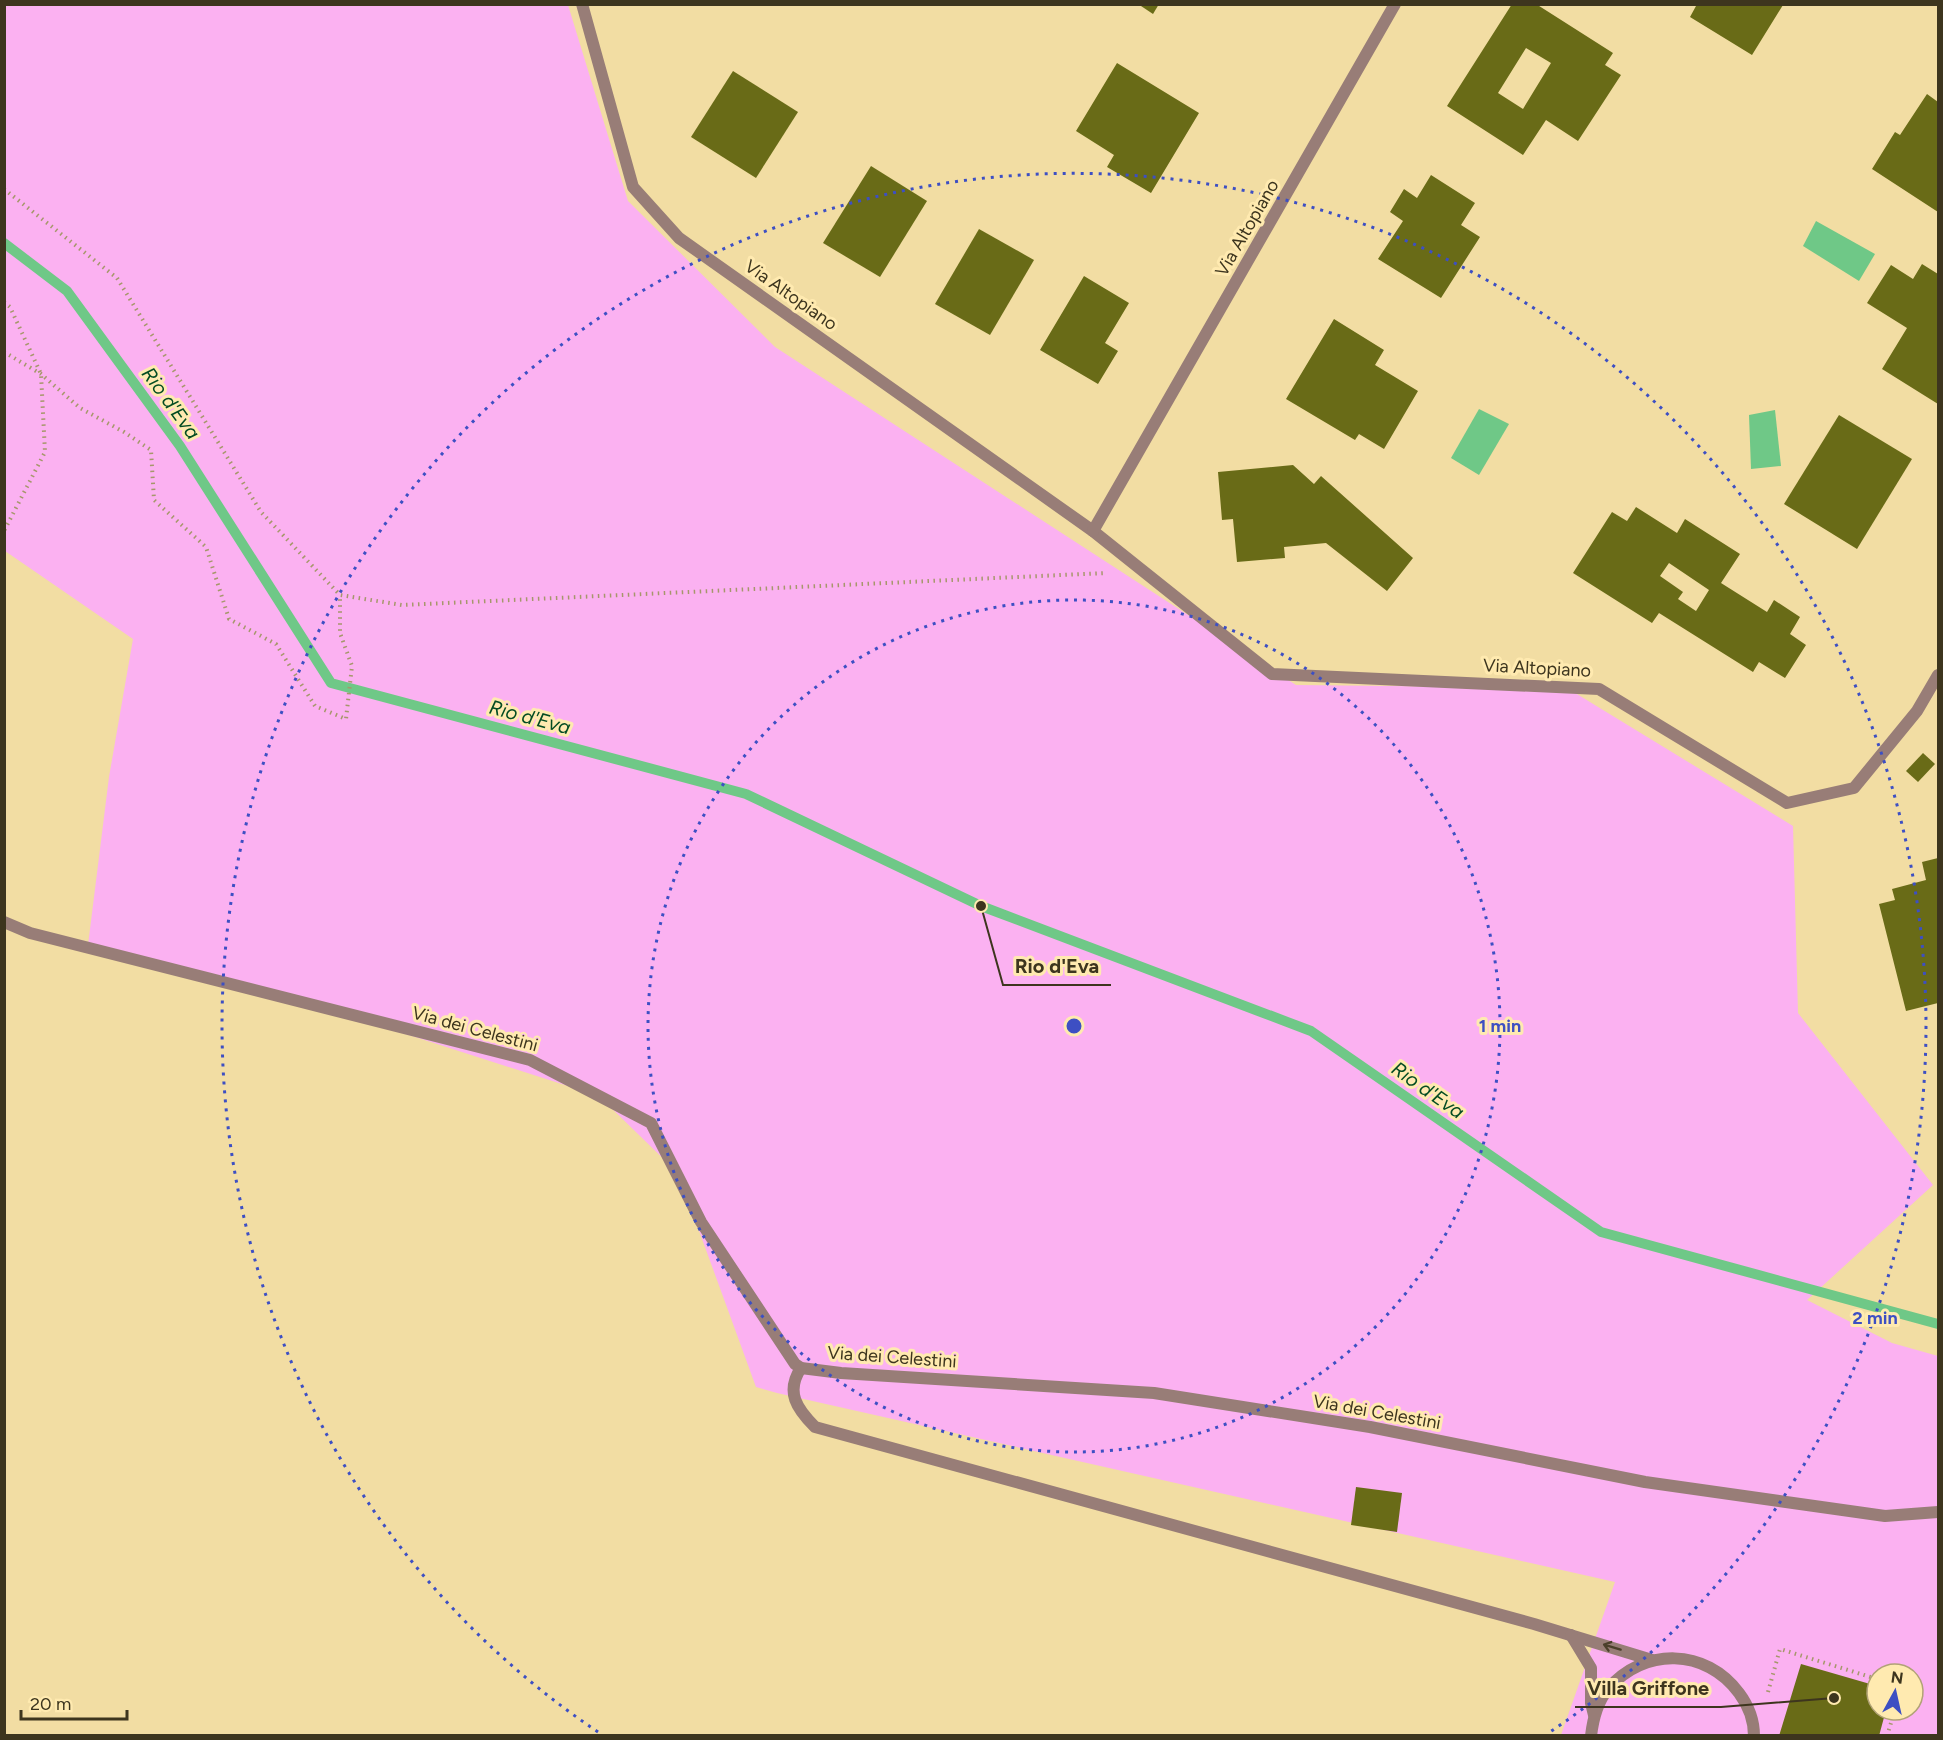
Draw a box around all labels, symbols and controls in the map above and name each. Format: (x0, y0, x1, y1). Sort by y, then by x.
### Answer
street label: Via Altopiano (1210, 176, 1284, 280)
street label: Via Altopiano (740, 255, 842, 335)
water label: Rio d'Eva (137, 362, 205, 444)
street label: Via Altopiano (1482, 654, 1592, 682)
water label: Rio d'Eva (487, 695, 574, 739)
callout: Rio d'Eva (1003, 947, 1111, 985)
text: Rio d'Eva (1015, 954, 1099, 978)
street label: Via dei Celestini (410, 1002, 540, 1056)
text: 1 min (1479, 1015, 1521, 1037)
centre of rings (1064, 1016, 1084, 1036)
water label: Rio d'Eva (1387, 1056, 1469, 1124)
text: 2 min (1852, 1307, 1898, 1329)
street label: Via dei Celestini (827, 1342, 957, 1372)
street label: Via dei Celestini (1311, 1390, 1443, 1434)
one-way arrow (1603, 1641, 1622, 1652)
north arrow (1865, 1662, 1925, 1722)
text: N (1890, 1667, 1904, 1688)
callout: Villa Griffone (1575, 1669, 1721, 1707)
text: Villa Griffone (1587, 1676, 1709, 1700)
scale bar (21, 1683, 128, 1721)
text: 20 m (30, 1693, 71, 1715)

